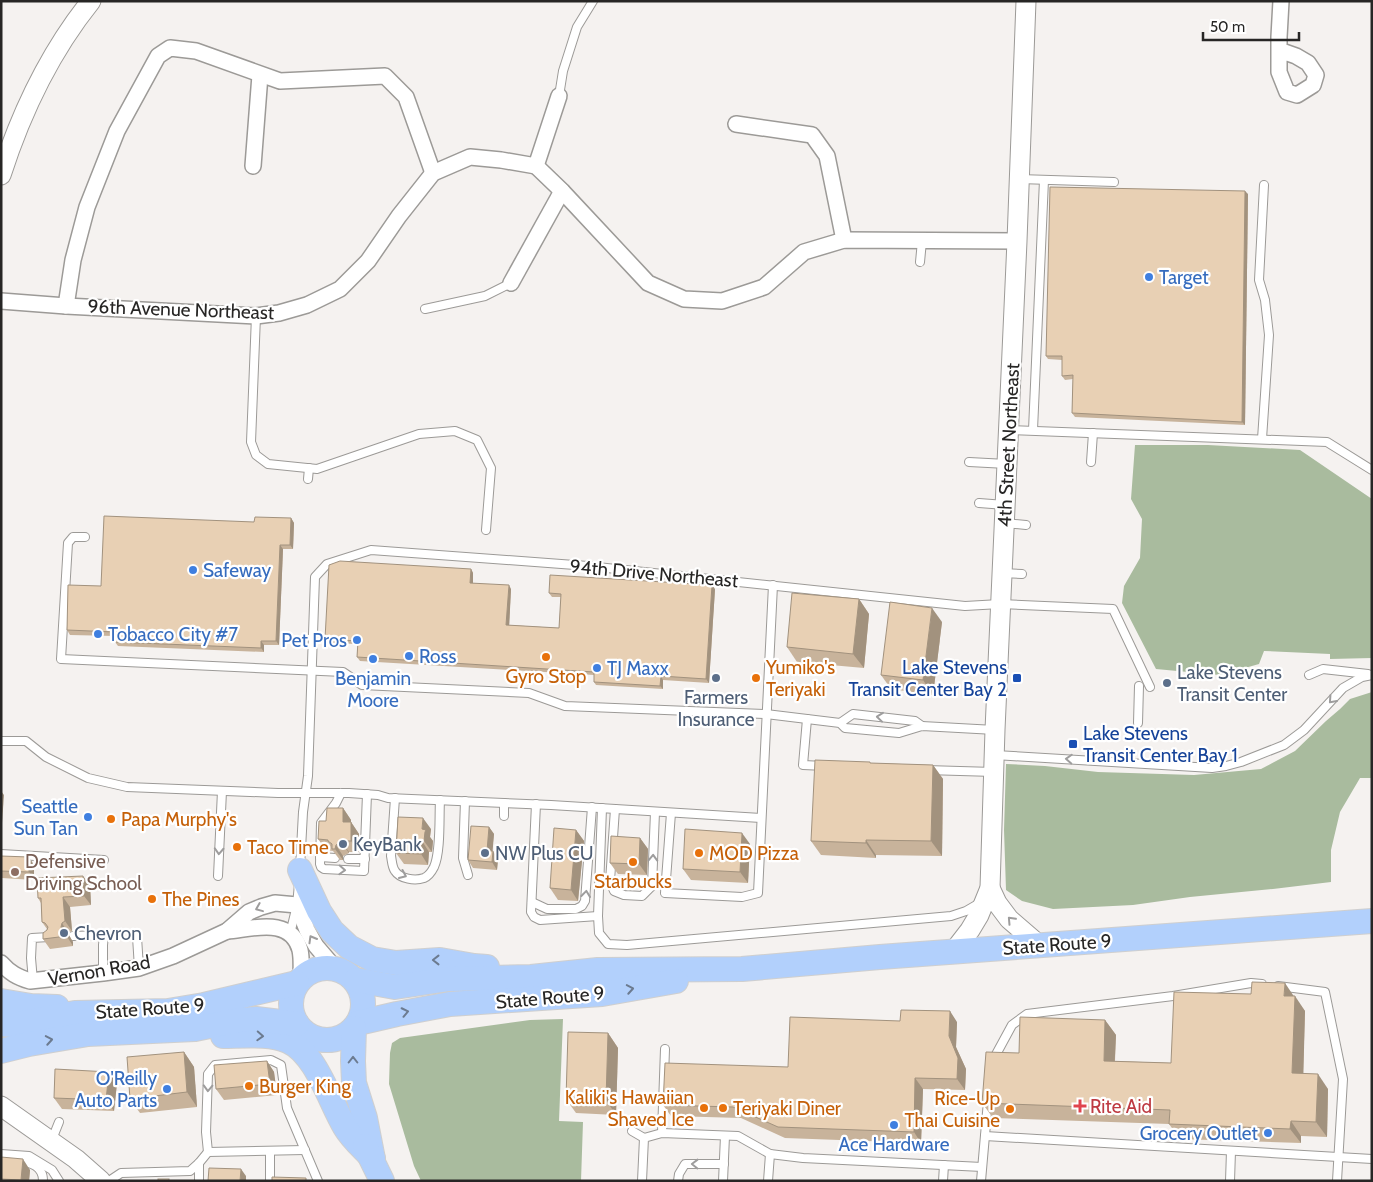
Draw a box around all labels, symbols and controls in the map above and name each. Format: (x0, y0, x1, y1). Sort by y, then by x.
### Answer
scale bar (1203, 10, 1299, 42)
text: 50 m (1210, 18, 1245, 36)
place label: Target (1159, 266, 1209, 289)
marker: Target (1143, 271, 1155, 283)
street label: 96th Avenue Northeast (87, 295, 275, 324)
street label: 4th Street Northeast (993, 362, 1024, 528)
street label: 94th Drive Northeast (569, 555, 740, 592)
place label: Safeway (203, 559, 271, 582)
marker: Safeway (187, 564, 199, 576)
place label: Tobacco City #7 (108, 623, 238, 646)
marker: Tobacco City #7 (92, 628, 104, 640)
place label: Pet Pros (281, 629, 347, 652)
marker: Pet Pros (351, 634, 363, 646)
place label: Ross (419, 645, 456, 668)
marker: Ross (403, 650, 415, 662)
marker: Gyro Stop (540, 651, 552, 663)
marker: Benjamin Moore (367, 653, 379, 665)
place label: Yumiko's Teriyaki (765, 656, 835, 701)
place label: Lake Stevens Transit Center Bay 2 (848, 656, 1007, 701)
place label: TJ Maxx (607, 657, 669, 680)
place label: Lake Stevens Transit Center (1177, 661, 1287, 706)
marker: TJ Maxx (591, 662, 603, 674)
place label: Gyro Stop (506, 665, 586, 688)
place label: Benjamin Moore (335, 667, 411, 712)
marker: Farmers Insurance (710, 672, 722, 684)
marker: Yumiko's Teriyaki (750, 672, 762, 684)
marker: Lake Stevens Transit Center Bay 2 (1011, 672, 1023, 684)
marker: Lake Stevens Transit Center (1161, 677, 1173, 689)
place label: Farmers Insurance (678, 686, 755, 731)
one-way arrow (1328, 695, 1337, 704)
one-way arrow (876, 712, 884, 723)
place label: Lake Stevens Transit Center Bay 1 (1083, 722, 1238, 767)
marker: Lake Stevens Transit Center Bay 1 (1067, 738, 1079, 750)
one-way arrow (1064, 753, 1072, 764)
place label: Seattle Sun Tan (13, 795, 78, 840)
place label: Papa Murphy's (121, 808, 237, 831)
marker: Seattle Sun Tan (82, 811, 94, 823)
marker: Papa Murphy's (105, 813, 117, 825)
place label: KeyBank (353, 833, 422, 856)
place label: Taco Time (247, 836, 329, 859)
marker: KeyBank (337, 838, 349, 850)
marker: Taco Time (231, 841, 243, 853)
place label: NW Plus CU (495, 842, 593, 865)
place label: MOD Pizza (709, 842, 799, 865)
marker: NW Plus CU (479, 847, 491, 859)
marker: MOD Pizza (693, 847, 705, 859)
one-way arrow (214, 848, 224, 855)
place label: Defensive Driving School (25, 850, 142, 895)
one-way arrow (647, 853, 658, 861)
marker: Starbucks (627, 856, 639, 868)
one-way arrow (338, 864, 346, 875)
marker: Defensive Driving School (9, 866, 21, 878)
one-way arrow (398, 869, 407, 879)
place label: Starbucks (594, 870, 672, 893)
place label: The Pines (162, 888, 239, 911)
one-way arrow (580, 889, 590, 898)
marker: The Pines (146, 893, 158, 905)
one-way arrow (255, 902, 264, 912)
one-way arrow (1008, 916, 1017, 925)
place label: Chevron (74, 922, 142, 945)
marker: Chevron (58, 927, 70, 939)
street label: State Route 9 (1002, 929, 1112, 960)
one-way arrow (308, 935, 318, 944)
street label: Vernon Road (46, 950, 152, 991)
one-way arrow (431, 955, 439, 965)
street label: State Route 9 (495, 981, 605, 1014)
one-way arrow (626, 985, 634, 995)
street label: State Route 9 (95, 993, 205, 1024)
one-way arrow (401, 1007, 410, 1018)
one-way arrow (256, 1031, 264, 1042)
one-way arrow (44, 1035, 53, 1046)
one-way arrow (348, 1056, 358, 1064)
place label: O'Reilly Auto Parts (75, 1067, 157, 1112)
place label: Burger King (259, 1075, 351, 1098)
marker: Burger King (243, 1080, 255, 1092)
marker: O'Reilly Auto Parts (161, 1083, 173, 1095)
one-way arrow (202, 1084, 213, 1092)
place label: Kaliki's Hawaiian Shaved Ice (565, 1086, 694, 1131)
place label: Rice-Up Thai Cuisine (905, 1087, 1000, 1132)
place label: Rite Aid (1090, 1095, 1152, 1118)
place label: Teriyaki Diner (733, 1097, 841, 1120)
marker: Rite Aid (1074, 1100, 1086, 1112)
marker: Kaliki's Hawaiian Shaved Ice (698, 1102, 710, 1114)
marker: Teriyaki Diner (717, 1102, 729, 1114)
marker: Rice-Up Thai Cuisine (1004, 1103, 1016, 1115)
marker: Ace Hardware (888, 1119, 900, 1131)
place label: Grocery Outlet (1140, 1122, 1259, 1145)
marker: Grocery Outlet (1262, 1127, 1274, 1139)
place label: Ace Hardware (839, 1133, 950, 1156)
one-way arrow (691, 1159, 698, 1169)

